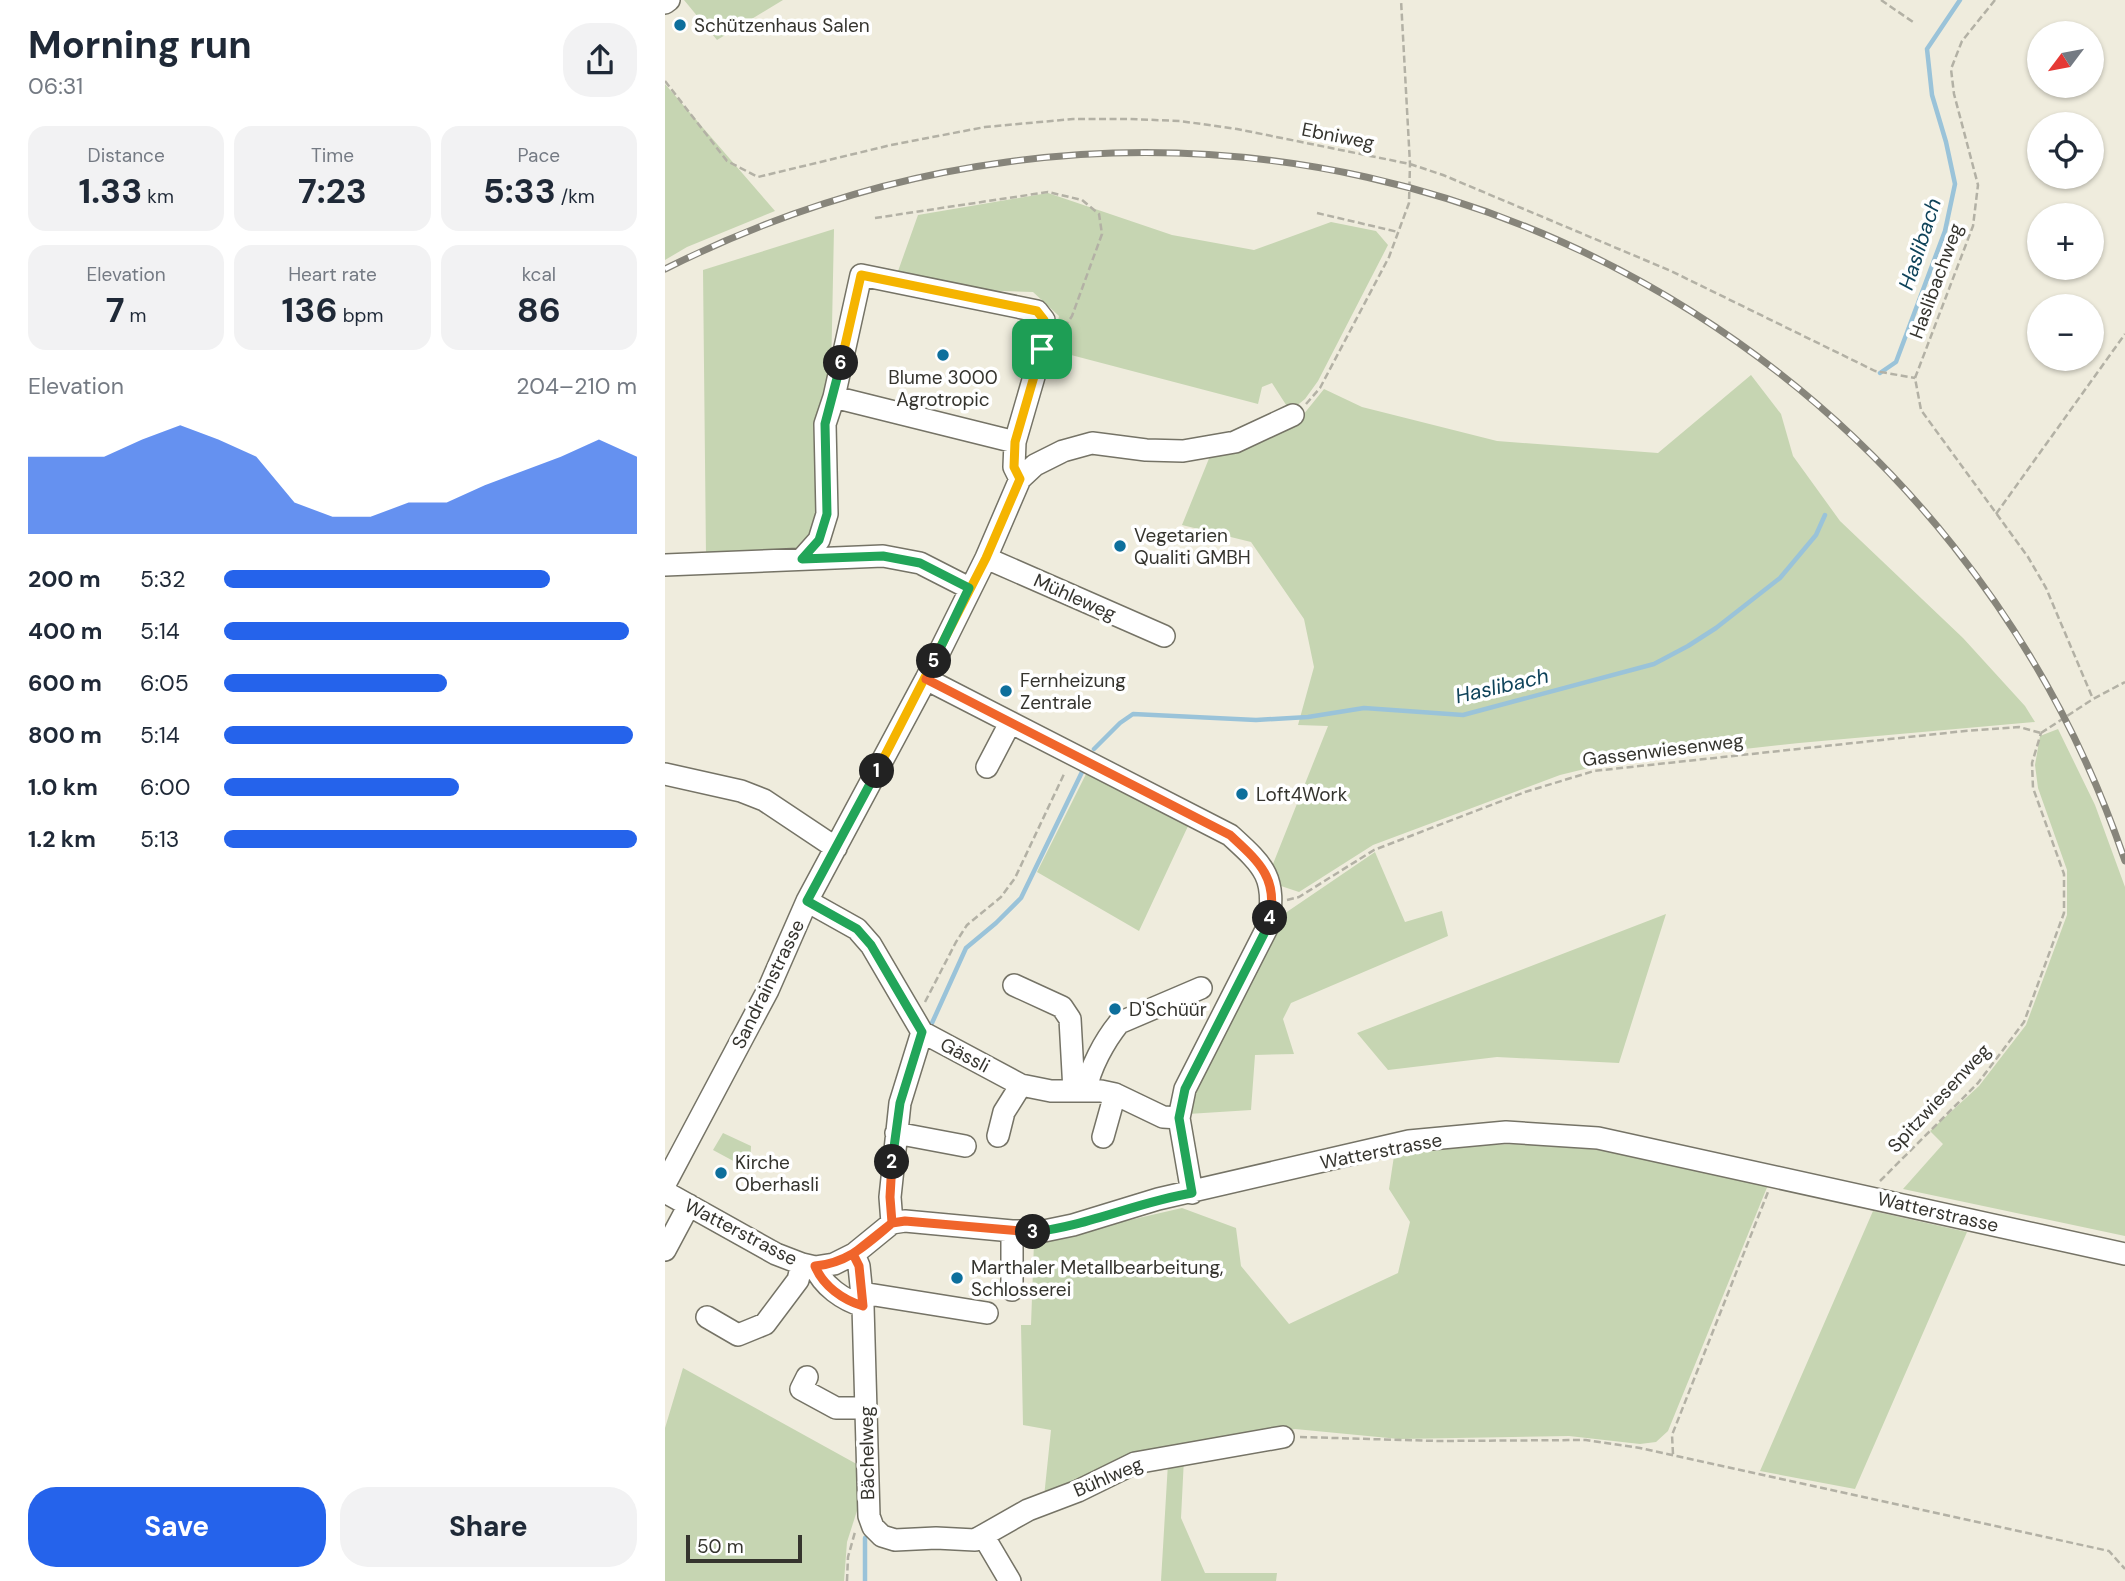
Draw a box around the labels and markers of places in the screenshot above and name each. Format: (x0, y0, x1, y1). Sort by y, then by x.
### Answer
place label: Schützenhaus Salen (694, 13, 870, 38)
marker: Schützenhaus Salen (672, 17, 688, 33)
pin (1012, 319, 1072, 379)
pin: 6 (823, 346, 859, 380)
marker: Blume 3000 Agrotropic (935, 347, 951, 363)
place label: Blume 3000 Agrotropic (888, 365, 998, 412)
place label: Vegetarien Qualiti GMBH (1134, 523, 1251, 570)
marker: Vegetarien Qualiti GMBH (1112, 538, 1128, 554)
pin: 5 (917, 644, 951, 678)
place label: Fernheizung Zentrale (1020, 668, 1126, 715)
marker: Fernheizung Zentrale (998, 683, 1014, 699)
pin: 1 (859, 754, 895, 788)
place label: Loft4Work (1256, 782, 1348, 807)
marker: Loft4Work (1234, 786, 1250, 802)
pin: 4 (1253, 900, 1287, 936)
place label: D'Schüür (1129, 997, 1207, 1022)
marker: D'Schüür (1107, 1001, 1123, 1017)
pin: 2 (875, 1144, 909, 1180)
place label: Kirche Oberhasli (735, 1150, 819, 1197)
marker: Kirche Oberhasli (713, 1165, 729, 1181)
pin: 3 (1015, 1214, 1051, 1250)
place label: Marthaler Metallbearbeitung, Schlosserei (971, 1255, 1223, 1302)
marker: Marthaler Metallbearbeitung, Schlosserei (949, 1270, 965, 1286)

